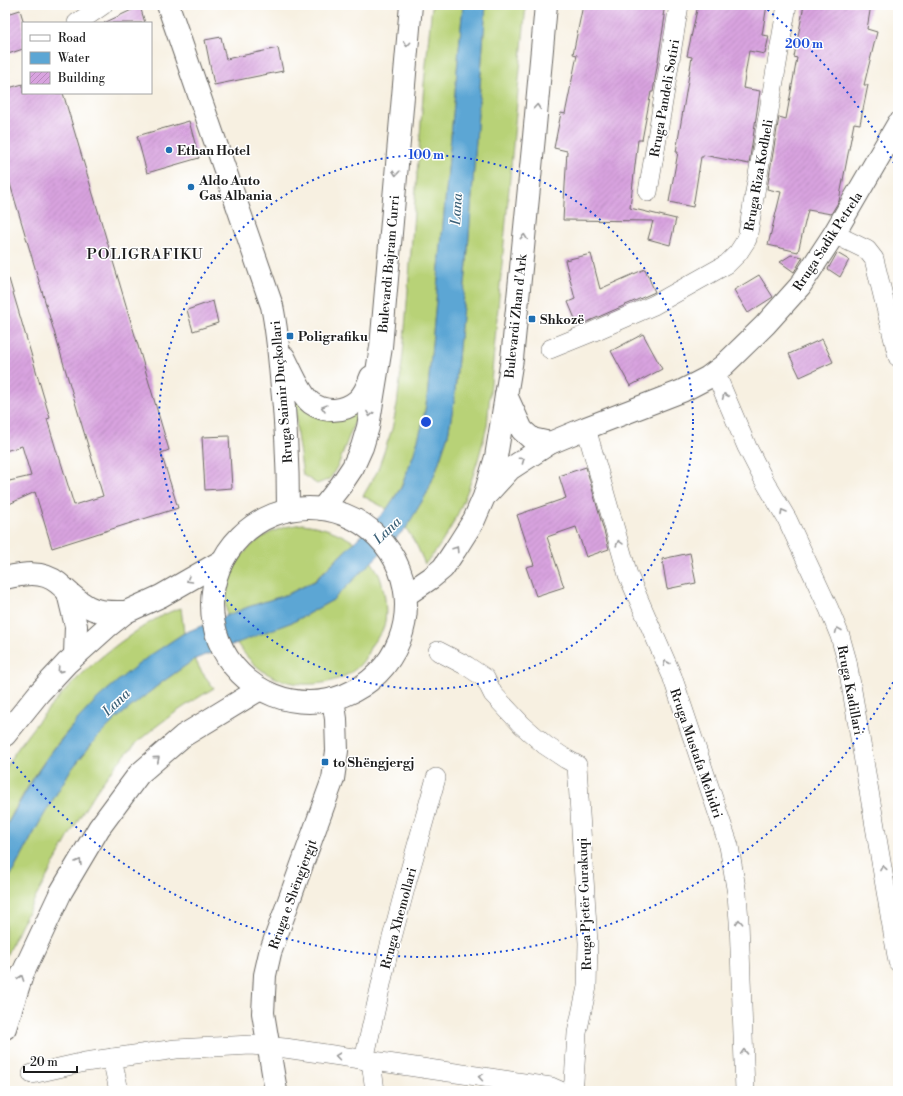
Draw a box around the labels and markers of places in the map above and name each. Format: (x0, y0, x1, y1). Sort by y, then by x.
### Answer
place label: Ethan Hotel (177, 143, 251, 159)
marker: Ethan Hotel (164, 145, 174, 155)
place label: Aldo Auto Gas Albania (198, 173, 273, 204)
marker: Aldo Auto Gas Albania (186, 182, 196, 192)
place label: Shkozë (540, 312, 584, 328)
marker: Shkozë (527, 314, 537, 324)
place label: Poligrafiku (298, 329, 368, 345)
marker: Poligrafiku (285, 331, 295, 341)
centre of rings (419, 415, 433, 429)
place label: to Shëngjergj (333, 755, 414, 771)
marker: to Shëngjergj (320, 757, 330, 767)

